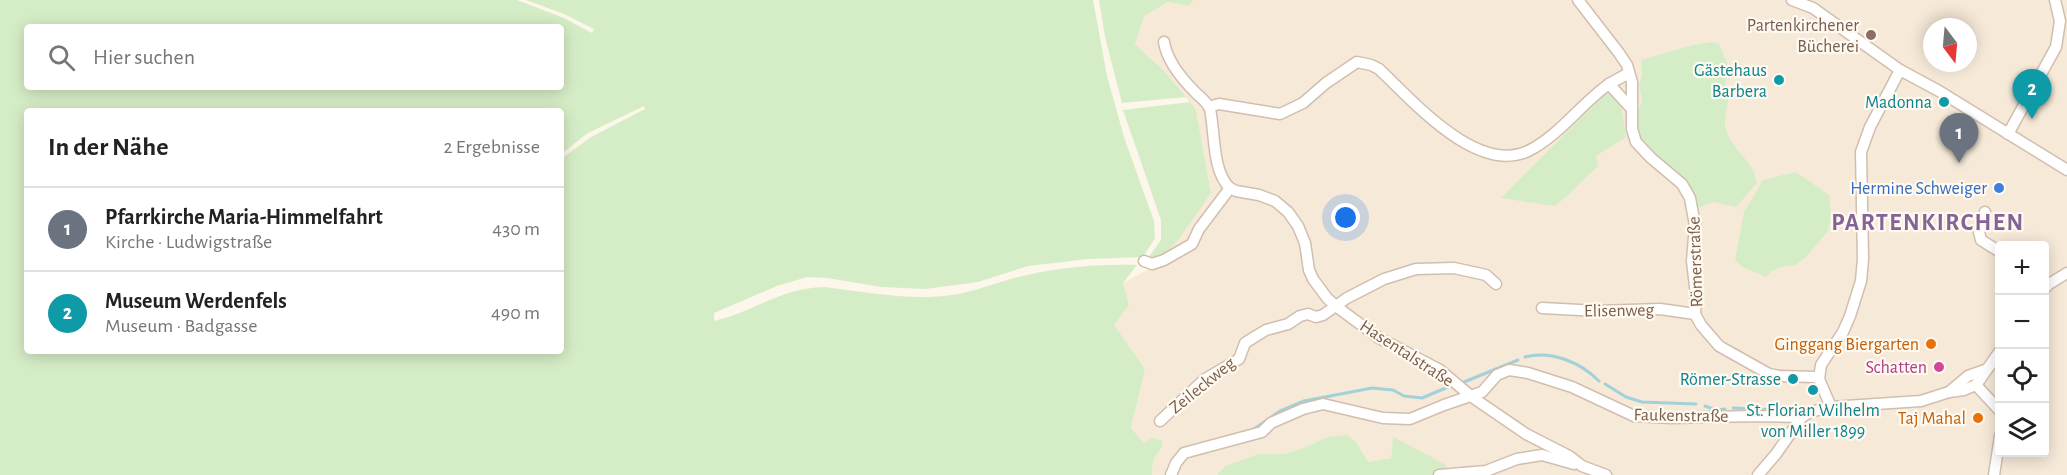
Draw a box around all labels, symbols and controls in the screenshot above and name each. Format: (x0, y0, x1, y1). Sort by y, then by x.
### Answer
place label: Partenkirchener Bücherei (1747, 17, 1859, 56)
north arrow (1923, 18, 1977, 72)
search box (24, 24, 564, 90)
marker: Partenkirchener Bücherei (1864, 28, 1878, 42)
icon: search (45, 41, 78, 74)
text: Hier suchen (93, 46, 195, 68)
place label: Gästehaus Barbera (1694, 62, 1767, 101)
pin: 2 (2012, 70, 2052, 119)
marker: Gästehaus Barbera (1772, 73, 1786, 87)
place label: Madonna (1865, 94, 1932, 112)
marker: Madonna (1937, 95, 1951, 109)
pin: 1 (1940, 114, 1978, 163)
text: In der Nähe (48, 134, 168, 160)
text: 2 Ergebnisse (443, 137, 540, 157)
place label: Hermine Schweiger (1850, 180, 1987, 198)
marker: Hermine Schweiger (1992, 181, 2006, 195)
your location (1331, 203, 1360, 232)
text: Pfarrkirche Maria-Himmelfahrt (105, 206, 383, 228)
district label: PARTENKIRCHEN (1831, 211, 2025, 235)
street label: Römerstraße (1685, 216, 1707, 308)
text: 1 (64, 219, 71, 239)
text: 430 m (492, 219, 540, 239)
text: Kirche · Ludwigstraße (105, 232, 272, 252)
map controls (1995, 241, 2049, 457)
button: + (1995, 241, 2049, 295)
text: Museum Werdenfels (105, 290, 287, 312)
button: − (1995, 295, 2049, 349)
street label: Elisenweg (1584, 301, 1654, 321)
text: 2 (63, 303, 72, 323)
text: 490 m (491, 303, 540, 323)
text: Museum · Badgasse (105, 316, 257, 336)
street label: Hasentalstraße (1356, 317, 1456, 391)
place label: Ginggang Biergarten (1774, 336, 1919, 354)
marker: Ginggang Biergarten (1924, 337, 1938, 351)
button: locate (1995, 349, 2049, 403)
street label: Zeileckweg (1167, 354, 1239, 417)
place label: Schatten (1865, 359, 1927, 377)
marker: Schatten (1932, 360, 1946, 374)
place label: Römer-Strasse (1680, 371, 1781, 389)
marker: Römer-Strasse (1786, 372, 1800, 386)
marker: St. Florian Wilhelm von Miller 1899 (1806, 383, 1820, 397)
place label: St. Florian Wilhelm von Miller 1899 (1746, 402, 1880, 441)
button: layers (1995, 403, 2049, 457)
street label: Faukenstraße (1633, 406, 1729, 426)
place label: Taj Mahal (1898, 410, 1966, 428)
marker: Taj Mahal (1971, 411, 1985, 425)

